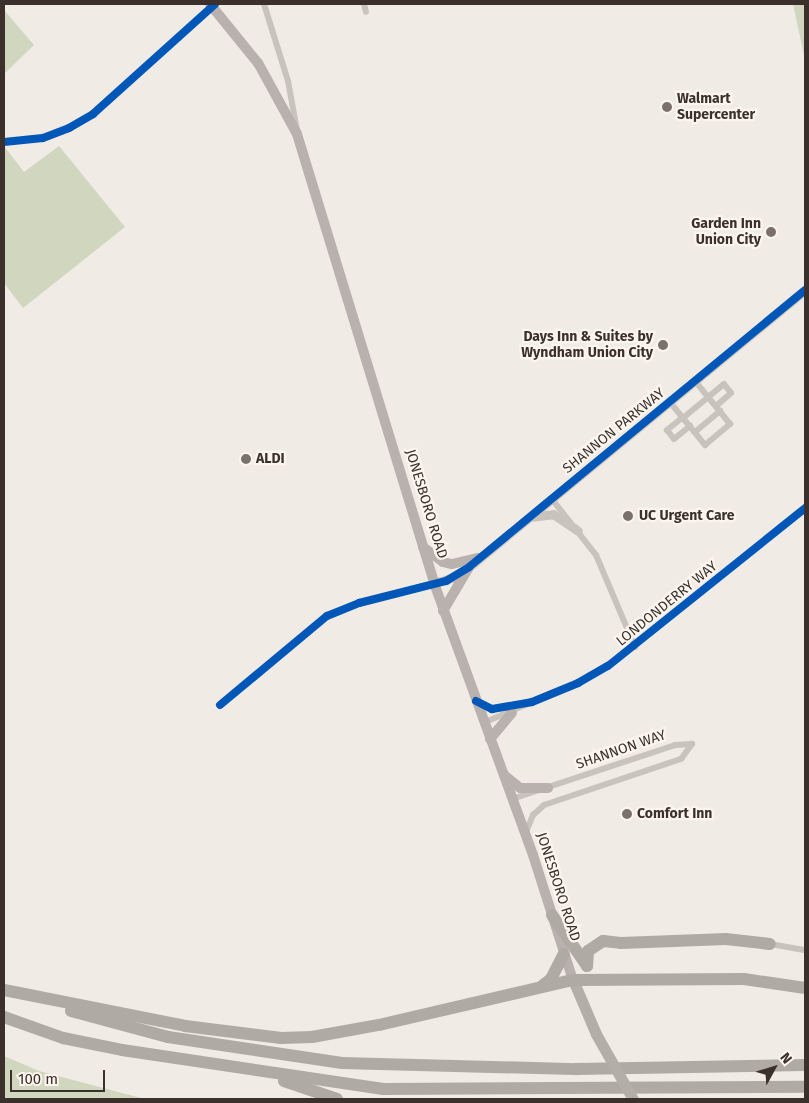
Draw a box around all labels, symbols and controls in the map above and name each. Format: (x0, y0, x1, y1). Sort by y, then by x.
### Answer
place label: Walmart Supercenter (677, 91, 755, 124)
marker: Walmart Supercenter (661, 101, 673, 113)
place label: Garden Inn Union City (691, 216, 761, 248)
marker: Garden Inn Union City (765, 226, 777, 238)
place label: Days Inn & Suites by Wyndham Union City (521, 329, 653, 362)
marker: Days Inn & Suites by Wyndham Union City (657, 339, 669, 351)
street label: SHANNON PARKWAY (560, 385, 668, 477)
street label: JONESBORO ROAD (401, 447, 451, 561)
place label: ALDI (256, 451, 285, 467)
marker: ALDI (240, 453, 252, 465)
place label: UC Urgent Care (639, 508, 734, 524)
marker: UC Urgent Care (621, 509, 635, 523)
street label: LONDONDERRY WAY (613, 558, 721, 650)
street label: SHANNON WAY (574, 727, 668, 773)
place label: Comfort Inn (637, 806, 712, 822)
marker: Comfort Inn (621, 808, 633, 820)
street label: JONESBORO ROAD (532, 830, 584, 944)
north arrow (749, 1043, 799, 1093)
text: N (777, 1049, 796, 1067)
scale bar (12, 1060, 108, 1092)
text: 100 m (18, 1070, 58, 1088)

